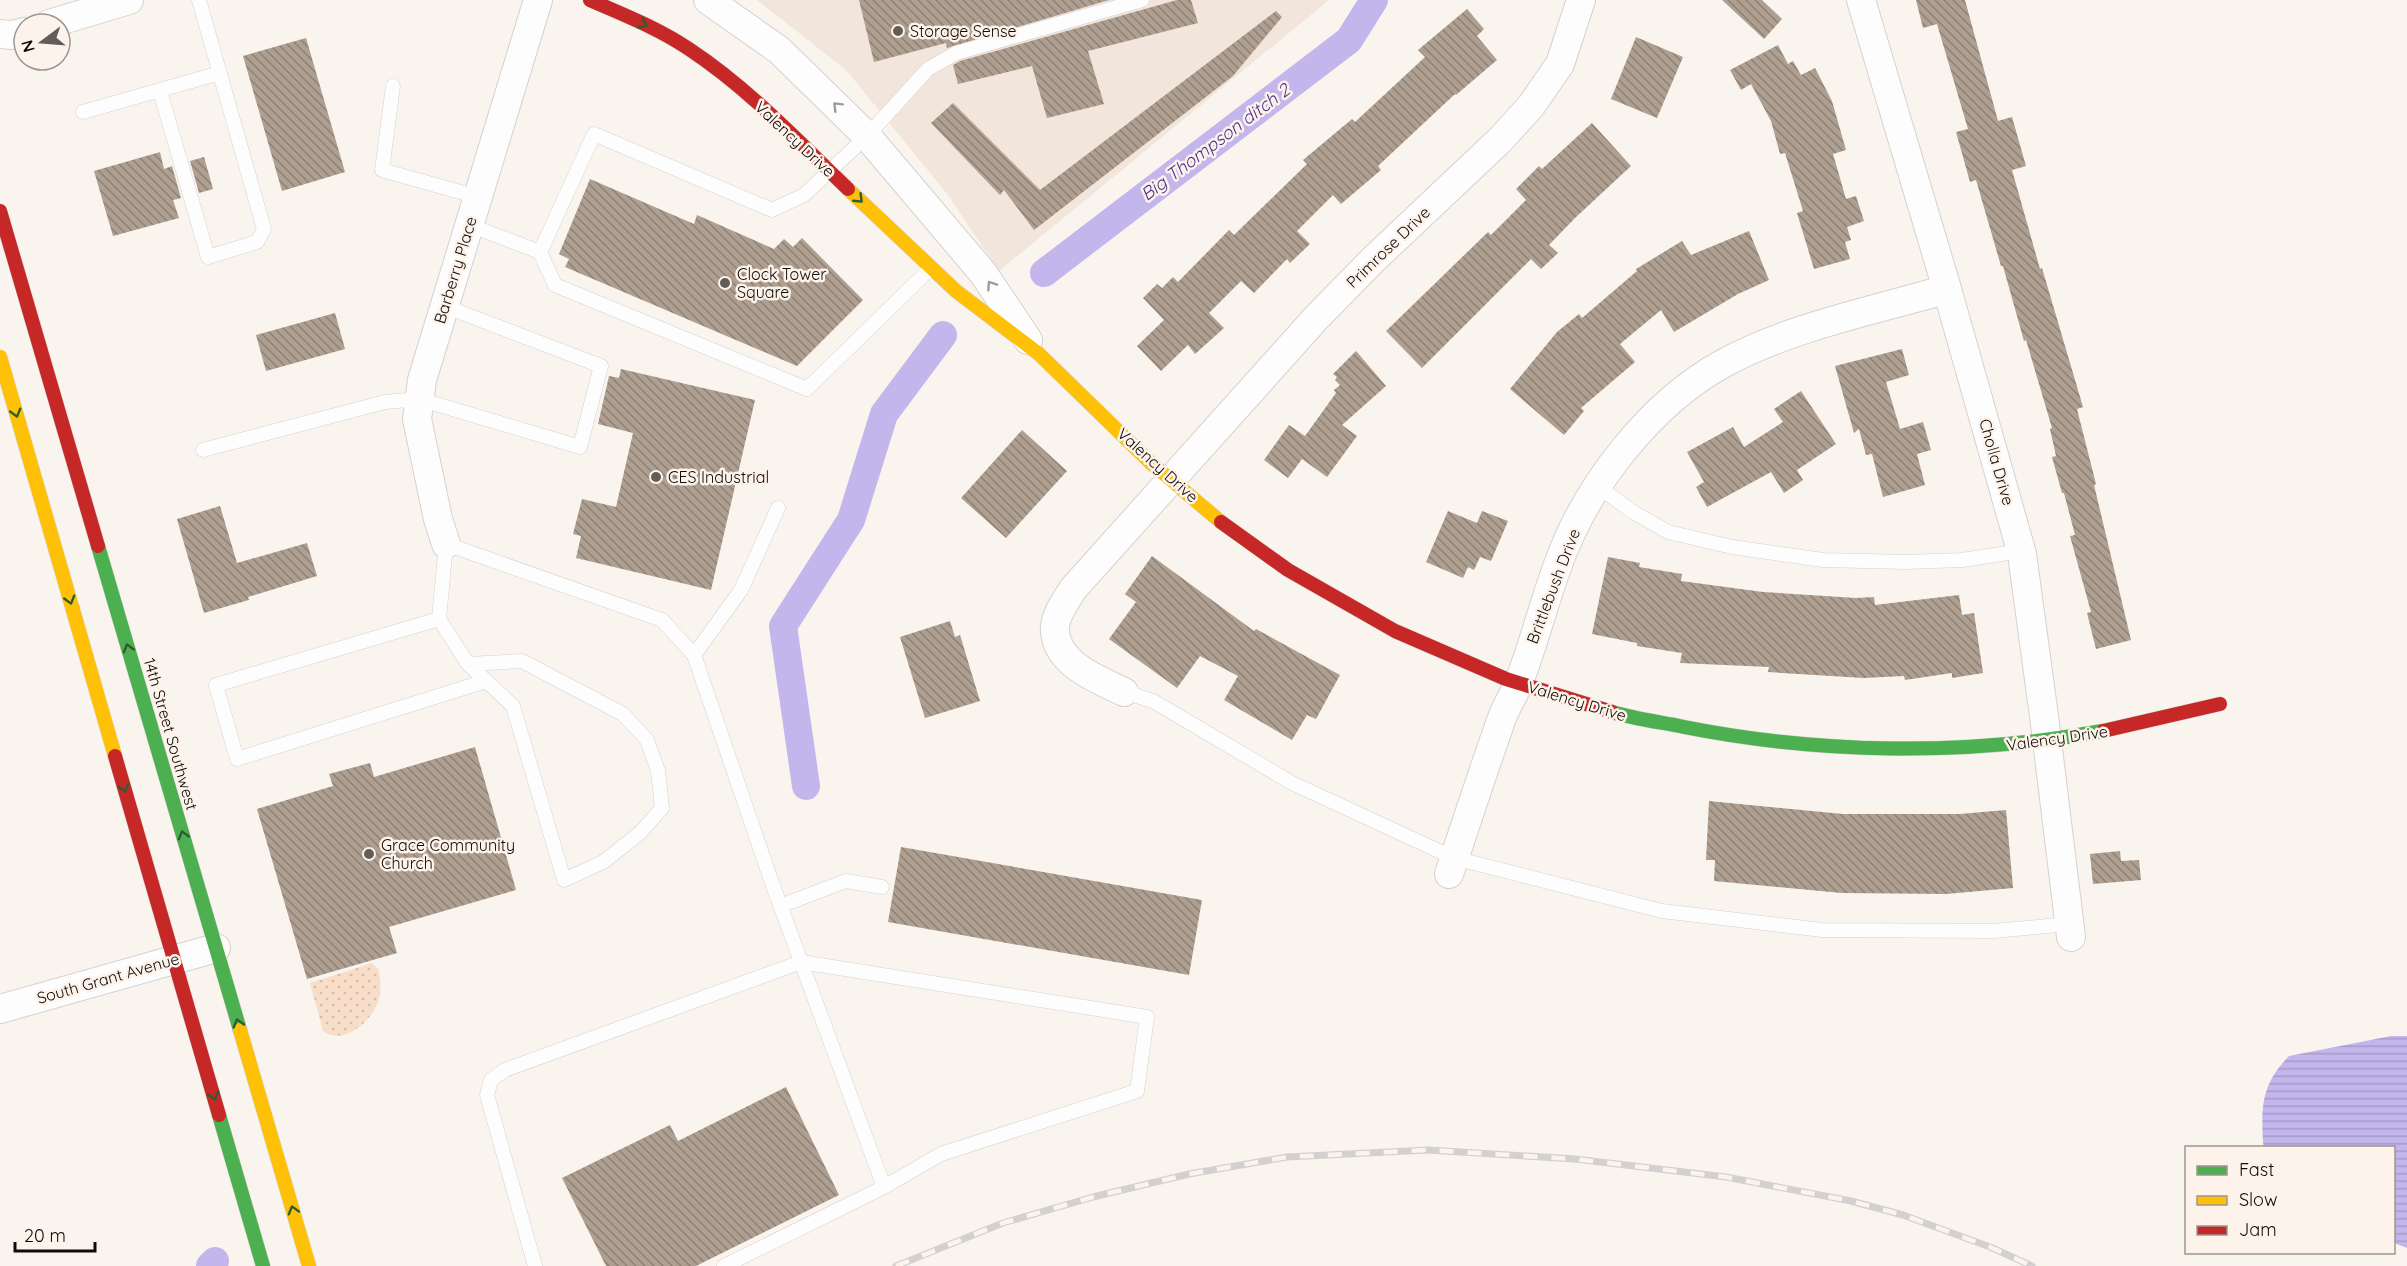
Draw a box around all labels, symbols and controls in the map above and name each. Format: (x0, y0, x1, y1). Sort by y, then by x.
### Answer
north arrow (12, 12, 72, 72)
one-way arrow (637, 16, 648, 28)
place label: Storage Sense (910, 21, 1017, 41)
marker: Storage Sense (891, 24, 905, 38)
text: N (16, 38, 39, 55)
water label: Big Thompson ditch 2 (1136, 77, 1296, 206)
street label: Valency Drive (751, 97, 839, 181)
one-way arrow (833, 102, 844, 113)
one-way arrow (852, 192, 862, 203)
street label: Primrose Drive (1342, 202, 1434, 292)
street label: Barberry Place (429, 214, 481, 326)
place label: Clock Tower Square (737, 264, 827, 302)
marker: Clock Tower Square (718, 276, 732, 290)
one-way arrow (987, 281, 998, 292)
one-way arrow (9, 407, 21, 418)
street label: Cholla Drive (1975, 416, 2019, 508)
street label: Valency Drive (1113, 423, 1203, 507)
place label: CES Industrial (668, 467, 769, 487)
marker: CES Industrial (649, 470, 663, 484)
street label: Brittlebush Drive (1522, 526, 1584, 646)
one-way arrow (63, 594, 75, 605)
one-way arrow (123, 643, 135, 654)
street label: 14th Street Southwest (140, 656, 202, 812)
street label: Valency Drive (1525, 676, 1629, 726)
street label: Valency Drive (2005, 721, 2109, 755)
one-way arrow (117, 782, 129, 792)
one-way arrow (178, 831, 190, 841)
place label: Grace Community Church (381, 835, 515, 873)
marker: Grace Community Church (362, 847, 376, 861)
street label: South Grant Avenue (35, 948, 181, 1008)
one-way arrow (233, 1018, 245, 1029)
one-way arrow (206, 1091, 219, 1101)
legend (2185, 1146, 2395, 1254)
text: Fast (2239, 1158, 2274, 1181)
text: Slow (2239, 1188, 2277, 1211)
one-way arrow (287, 1205, 300, 1215)
scale bar (15, 1215, 94, 1253)
text: Jam (2239, 1218, 2277, 1241)
text: 20 m (24, 1224, 66, 1247)

